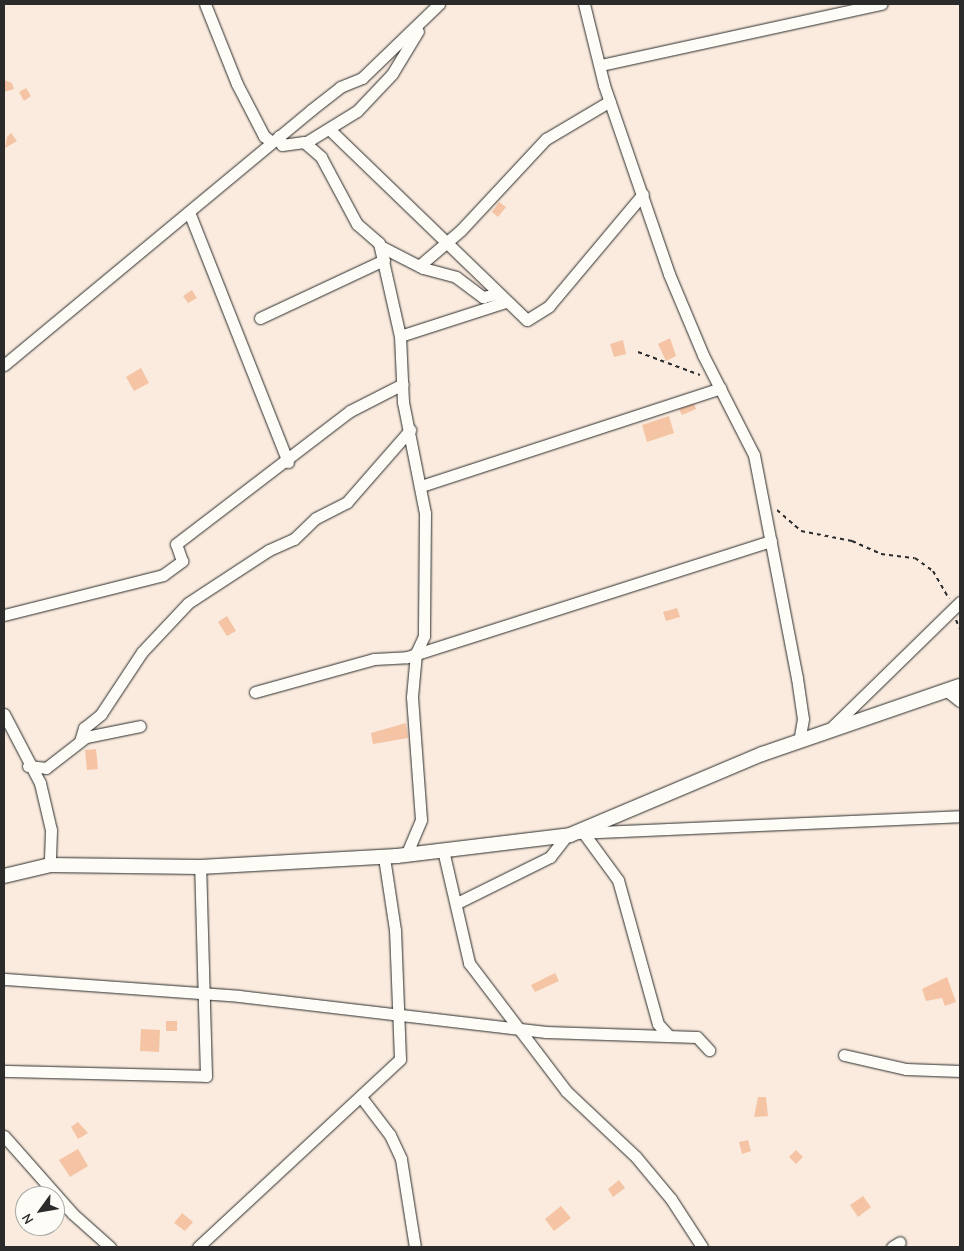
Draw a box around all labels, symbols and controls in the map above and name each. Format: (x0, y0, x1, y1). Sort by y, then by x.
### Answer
north arrow (15, 1186, 65, 1236)
text: N (18, 1210, 37, 1227)

